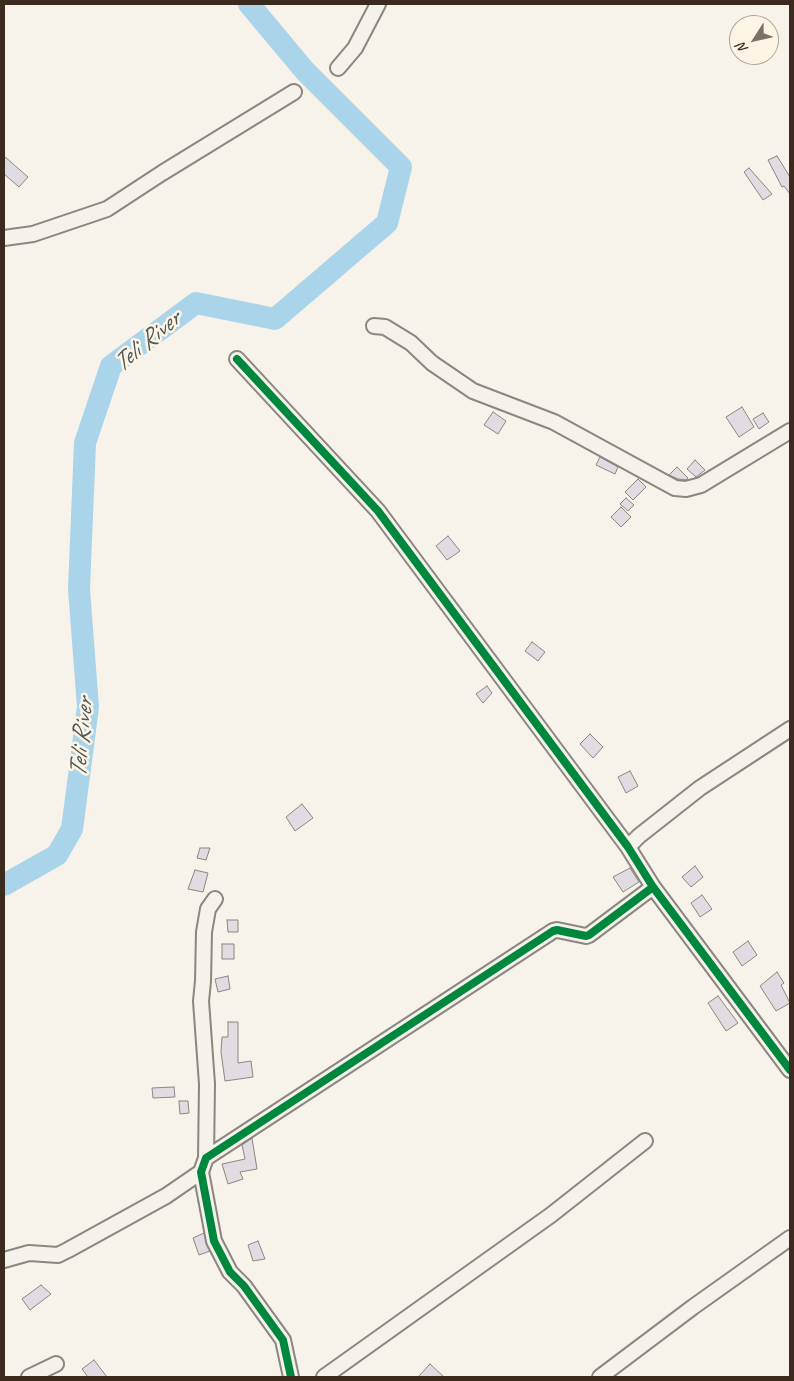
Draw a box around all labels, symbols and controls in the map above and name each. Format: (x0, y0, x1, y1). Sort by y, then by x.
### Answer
north arrow (729, 15, 779, 65)
text: N (733, 40, 752, 57)
water label: Teli River (107, 305, 187, 379)
water label: Teli River (63, 697, 101, 779)

